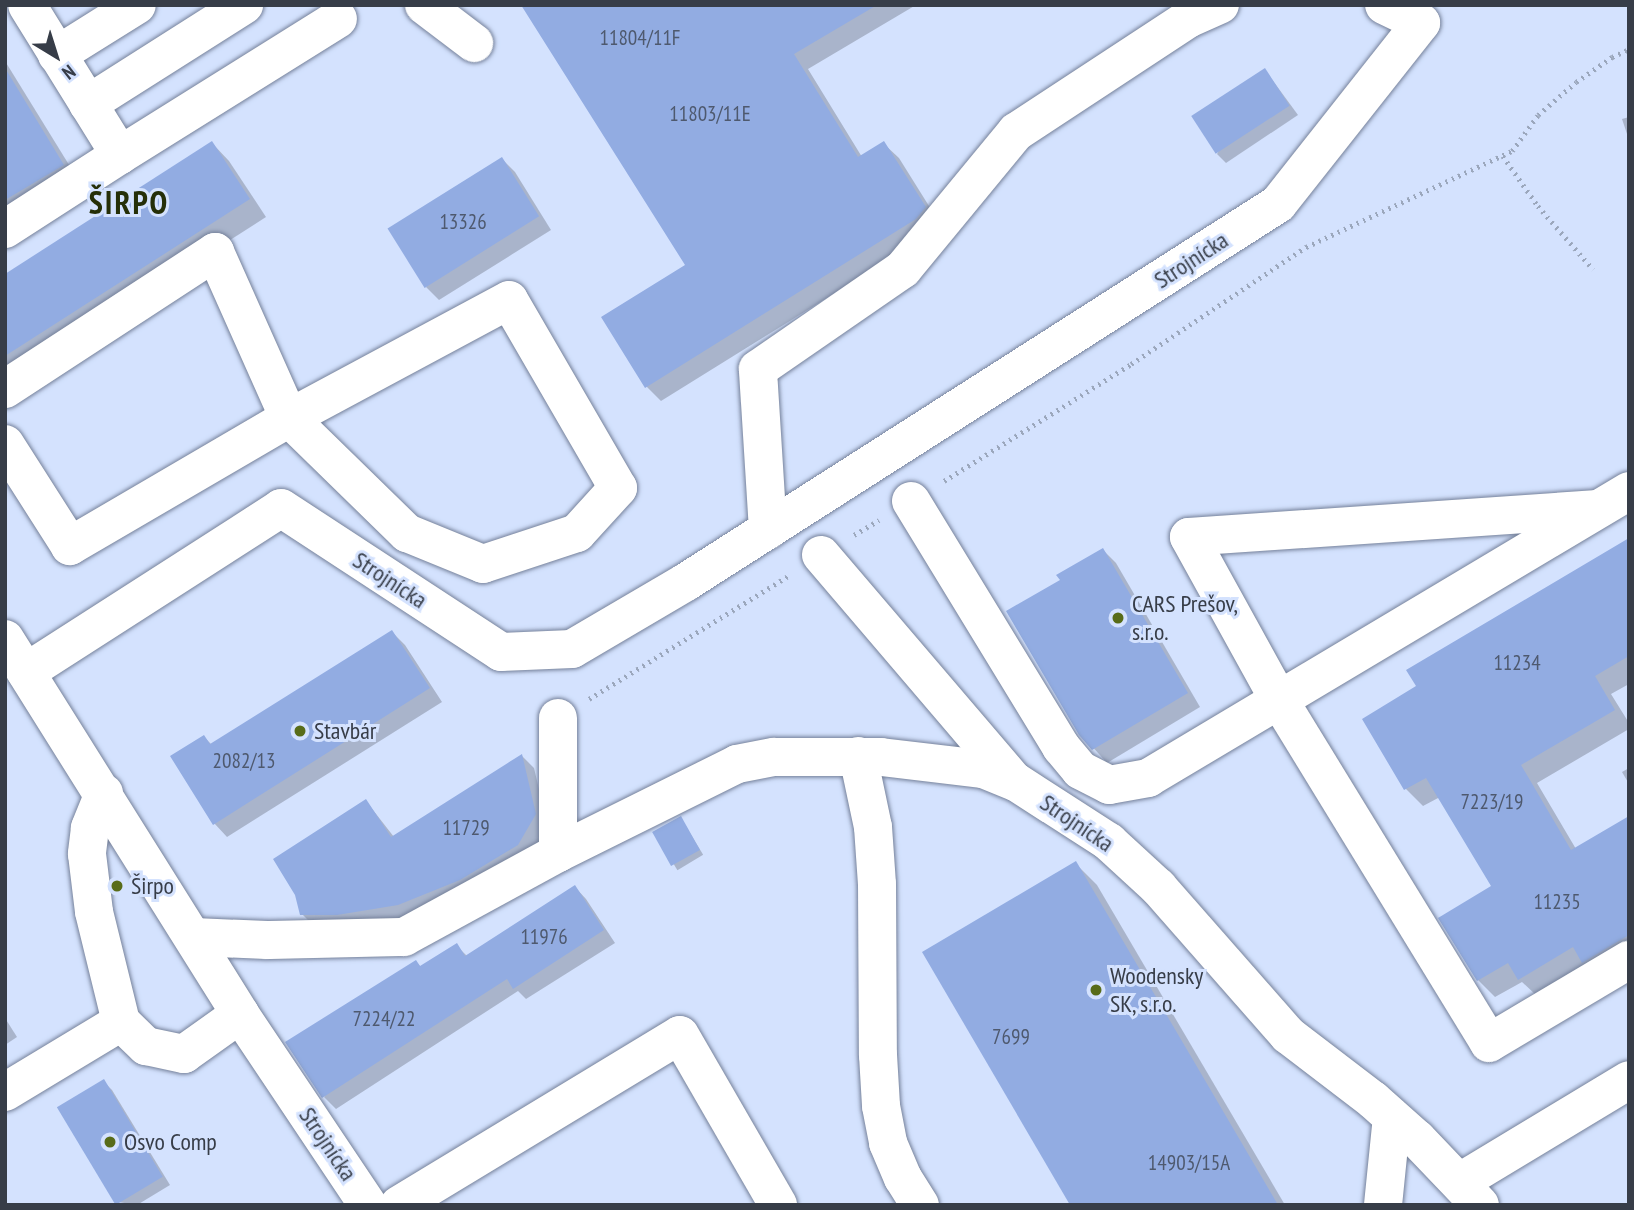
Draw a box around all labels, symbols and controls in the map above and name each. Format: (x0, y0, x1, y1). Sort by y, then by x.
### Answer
north arrow (21, 21, 91, 91)
house number: 11804/11F (599, 25, 681, 51)
text: N (58, 60, 80, 85)
house number: 11803/11E (669, 101, 751, 127)
district label: ŠIRPO (89, 183, 169, 221)
house number: 13326 (439, 209, 487, 235)
street label: Strojnícka (1149, 226, 1233, 294)
street label: Strojnícka (348, 546, 432, 614)
place label: CARS Prešov, s.r.o. (1132, 590, 1238, 646)
marker: CARS Prešov, s.r.o. (1110, 610, 1126, 626)
house number: 11234 (1493, 650, 1541, 676)
place label: Stavbár (314, 717, 376, 745)
marker: Stavbár (292, 723, 308, 739)
house number: 2082/13 (213, 748, 275, 774)
street label: Strojnícka (1035, 788, 1119, 858)
house number: 7223/19 (1461, 789, 1523, 815)
house number: 11729 (442, 815, 490, 841)
place label: Širpo (131, 872, 174, 900)
marker: Širpo (109, 878, 125, 894)
house number: 11235 (1533, 889, 1581, 915)
house number: 11976 (520, 924, 568, 950)
place label: Woodensky SK, s.r.o. (1110, 962, 1203, 1018)
marker: Woodensky SK, s.r.o. (1088, 982, 1104, 998)
house number: 7224/22 (353, 1006, 415, 1032)
house number: 7699 (992, 1024, 1030, 1050)
street label: Strojnícka (293, 1102, 363, 1186)
place label: Osvo Comp (124, 1128, 217, 1156)
marker: Osvo Comp (102, 1134, 118, 1150)
house number: 14903/15A (1148, 1150, 1230, 1176)

